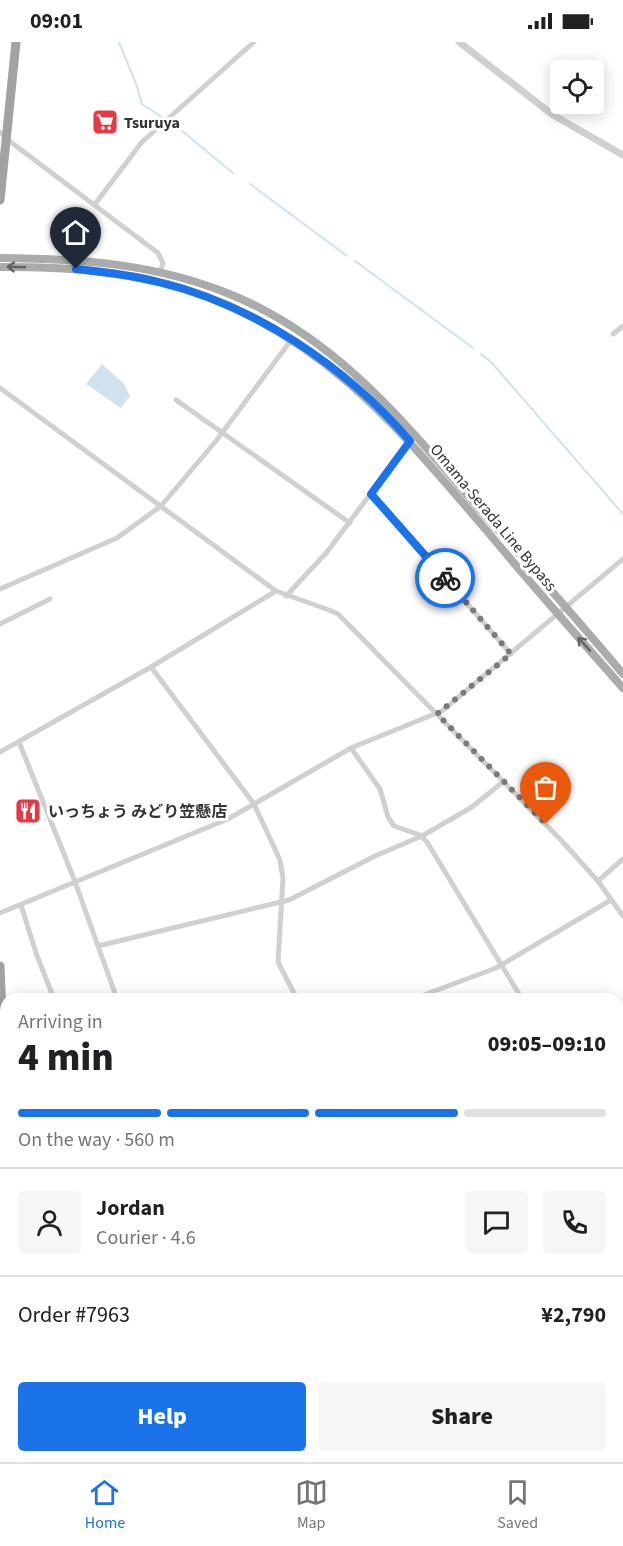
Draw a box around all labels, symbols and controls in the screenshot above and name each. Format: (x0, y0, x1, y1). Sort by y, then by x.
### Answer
text: 09:01 (30, 5, 83, 37)
map controls (550, 60, 604, 114)
button: locate (550, 60, 604, 114)
supermarket icon: Tsuruya (90, 107, 120, 137)
place label: Tsuruya (124, 112, 180, 134)
pin (50, 207, 101, 269)
icon: home (59, 216, 92, 249)
one-way arrow (7, 261, 27, 273)
street label: Omama-Serada Line Bypass (425, 439, 562, 596)
courier (415, 548, 475, 608)
icon: bike (429, 562, 462, 595)
one-way arrow (577, 637, 591, 652)
pin (520, 762, 571, 824)
icon: bag (529, 771, 562, 804)
restaurant icon: いっちょう みどり笠懸店 (13, 796, 43, 826)
place label: いっちょう みどり笠懸店 (48, 801, 227, 823)
text: Arriving in (18, 1008, 103, 1036)
text: 09:05–09:10 (488, 1028, 606, 1060)
text: 4 min (18, 1030, 114, 1086)
text: On the way · 560 m (18, 1126, 175, 1154)
button: person (18, 1191, 81, 1254)
button: chat (465, 1191, 528, 1254)
button: phone (543, 1191, 606, 1254)
text: Jordan (96, 1192, 165, 1224)
text: Courier · 4.6 (96, 1224, 196, 1252)
text: Order #7963 (18, 1299, 130, 1331)
text: ¥2,790 (541, 1299, 606, 1331)
button: Help (18, 1382, 306, 1451)
button: Share (318, 1382, 606, 1451)
tab: Home (85, 1476, 125, 1534)
tab: Map (295, 1476, 328, 1534)
tab: Saved (497, 1476, 538, 1534)

